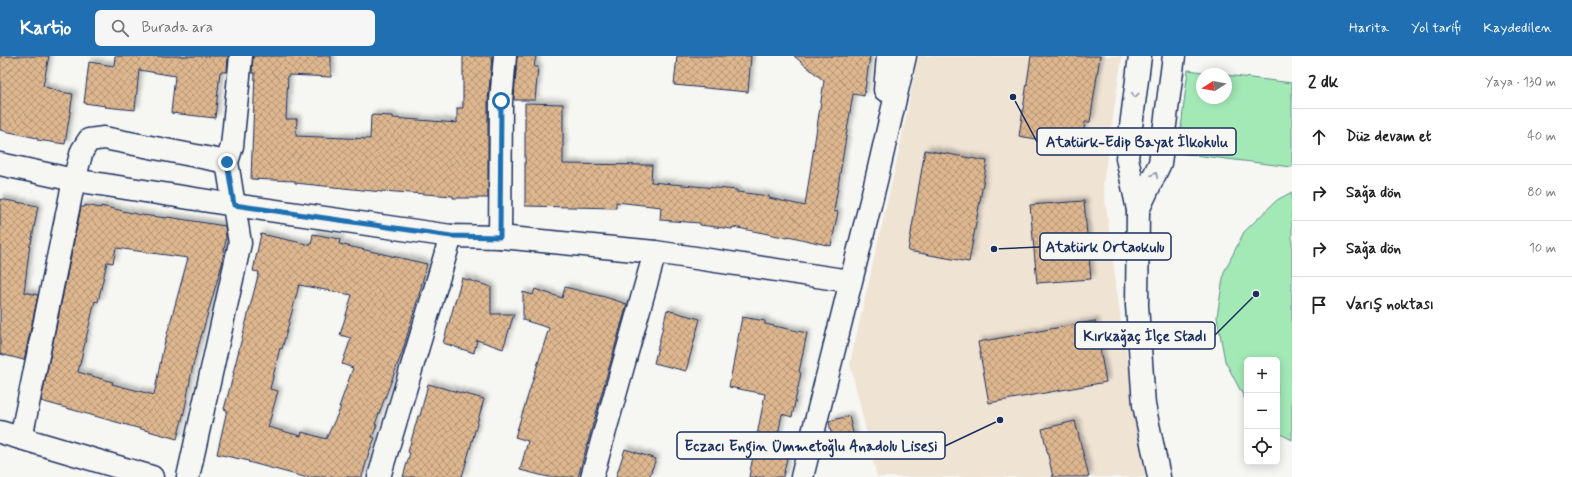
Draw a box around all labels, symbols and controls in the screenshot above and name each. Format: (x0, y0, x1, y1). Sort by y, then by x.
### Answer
search box (95, 10, 375, 46)
text: Kartio (20, 16, 71, 41)
icon: search (109, 17, 131, 39)
text: Burada ara (141, 18, 213, 38)
text: Harita (1349, 19, 1389, 37)
text: Yol tarifi (1411, 19, 1461, 37)
text: Kaydedilen (1483, 19, 1552, 37)
north arrow (1196, 68, 1232, 104)
text: 2 dk (1308, 71, 1338, 93)
text: Yaya · 130 m (1485, 74, 1556, 91)
route start (492, 92, 510, 110)
one-way arrow (1131, 92, 1140, 98)
icon: ahead (1308, 126, 1330, 148)
text: Düz devam et (1346, 127, 1431, 147)
callout: Atatürk-Edip Bayat İlkokulu (1037, 128, 1236, 155)
text: 40 m (1527, 128, 1556, 145)
text: Atatürk-Edip Bayat İlkokulu (1046, 133, 1228, 153)
route end (218, 153, 236, 171)
one-way arrow (1150, 172, 1158, 179)
icon: right (1308, 182, 1330, 204)
text: Sağa dön (1346, 183, 1401, 203)
text: 80 m (1527, 184, 1556, 201)
callout: Atatürk Ortaokulu (1040, 233, 1171, 260)
text: Atatürk Ortaokulu (1046, 238, 1164, 258)
icon: right (1308, 238, 1330, 260)
text: Sağa dön (1346, 239, 1401, 259)
text: 10 m (1529, 240, 1556, 257)
icon: arrive (1308, 294, 1330, 316)
text: Varış noktası (1346, 295, 1434, 315)
callout: Kırkağaç İlçe Stadı (1075, 322, 1215, 349)
text: Kırkağaç İlçe Stadı (1083, 327, 1207, 348)
map controls (1244, 357, 1280, 465)
button: + (1244, 357, 1280, 393)
button: − (1244, 393, 1280, 429)
button: locate (1244, 429, 1280, 465)
callout: Eczacı Engin Ümmetoğlu Anadolu Lisesi (677, 432, 945, 459)
text: Eczacı Engin Ümmetoğlu Anadolu Lisesi (685, 437, 937, 459)

